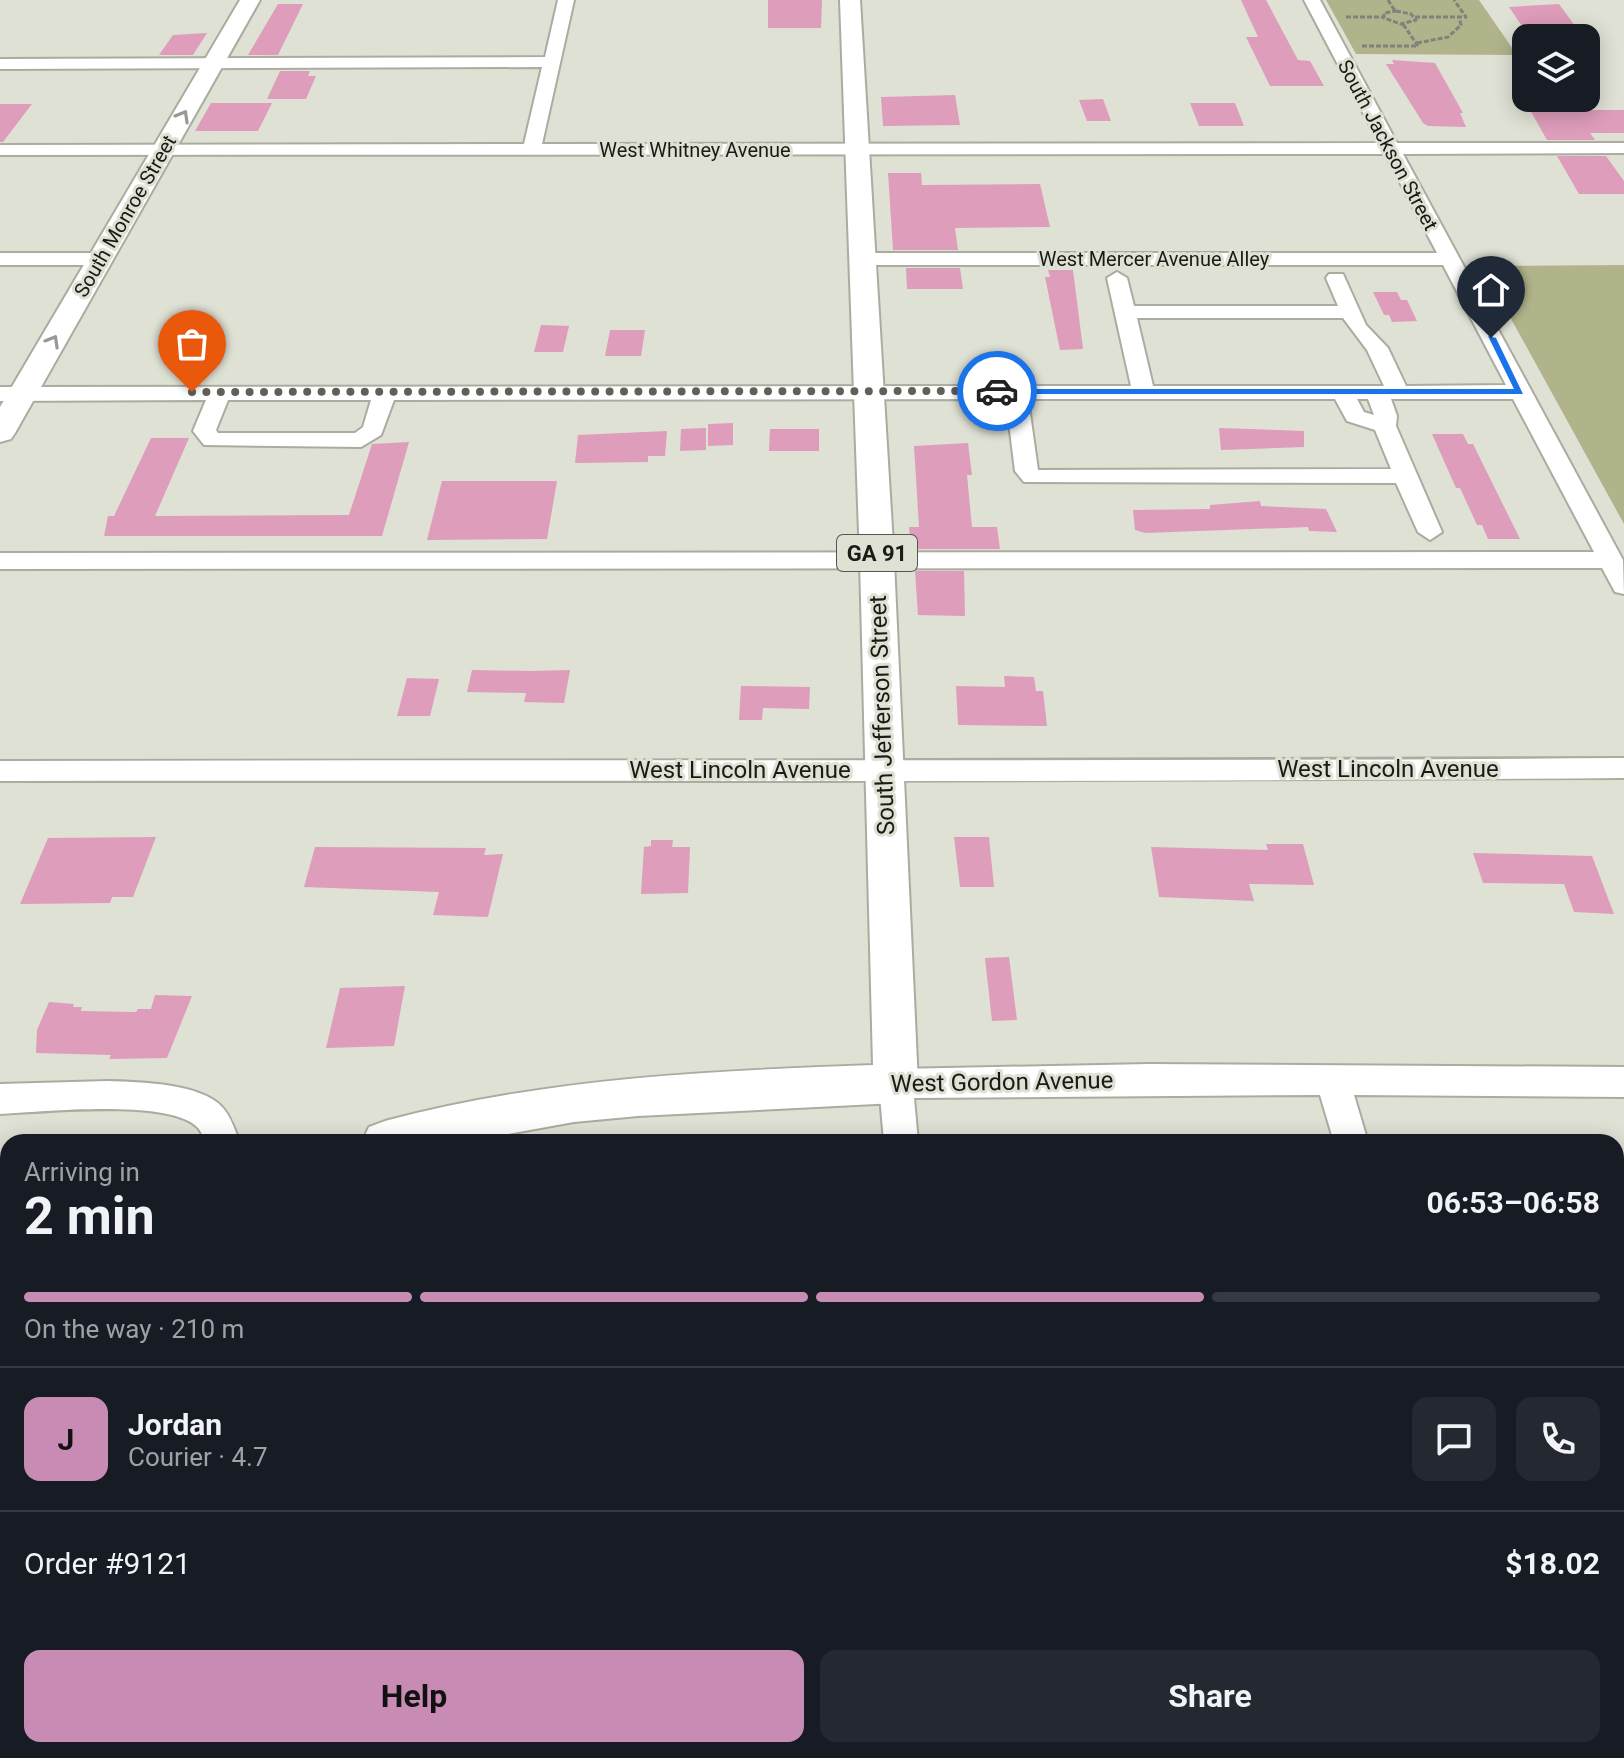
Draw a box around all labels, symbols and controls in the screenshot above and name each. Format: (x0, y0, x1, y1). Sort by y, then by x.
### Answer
map controls (1512, 24, 1600, 112)
button: layers (1512, 24, 1600, 112)
street label: South Jackson Street (1333, 56, 1443, 234)
one-way arrow (173, 110, 189, 125)
street label: South Monroe Street (69, 131, 181, 301)
street label: West Whitney Avenue (599, 138, 791, 162)
street label: West Mercer Avenue Alley (1039, 247, 1270, 271)
pin (1457, 256, 1525, 338)
icon: home (1469, 268, 1513, 312)
pin (158, 310, 226, 392)
icon: bag (170, 322, 214, 366)
one-way arrow (43, 335, 59, 350)
courier (957, 351, 1037, 431)
icon: car (975, 369, 1019, 413)
road number: GA 91 (837, 535, 917, 571)
street label: South Jefferson Street (864, 594, 900, 835)
street label: West Lincoln Avenue (1277, 755, 1499, 783)
street label: West Lincoln Avenue (629, 756, 851, 784)
street label: West Gordon Avenue (890, 1066, 1114, 1098)
text: Arriving in (24, 1157, 140, 1187)
text: 06:53–06:58 (1426, 1185, 1600, 1220)
text: 2 min (24, 1186, 155, 1247)
text: On the way · 210 m (24, 1314, 244, 1344)
button: chat (1412, 1397, 1496, 1481)
button: phone (1516, 1397, 1600, 1481)
text: Jordan (128, 1407, 222, 1442)
text: J (58, 1422, 74, 1457)
text: Courier · 4.7 (128, 1442, 268, 1472)
text: Order #9121 (24, 1546, 191, 1581)
text: $18.02 (1505, 1546, 1600, 1581)
button: Help (24, 1650, 804, 1742)
button: Share (820, 1650, 1600, 1742)

